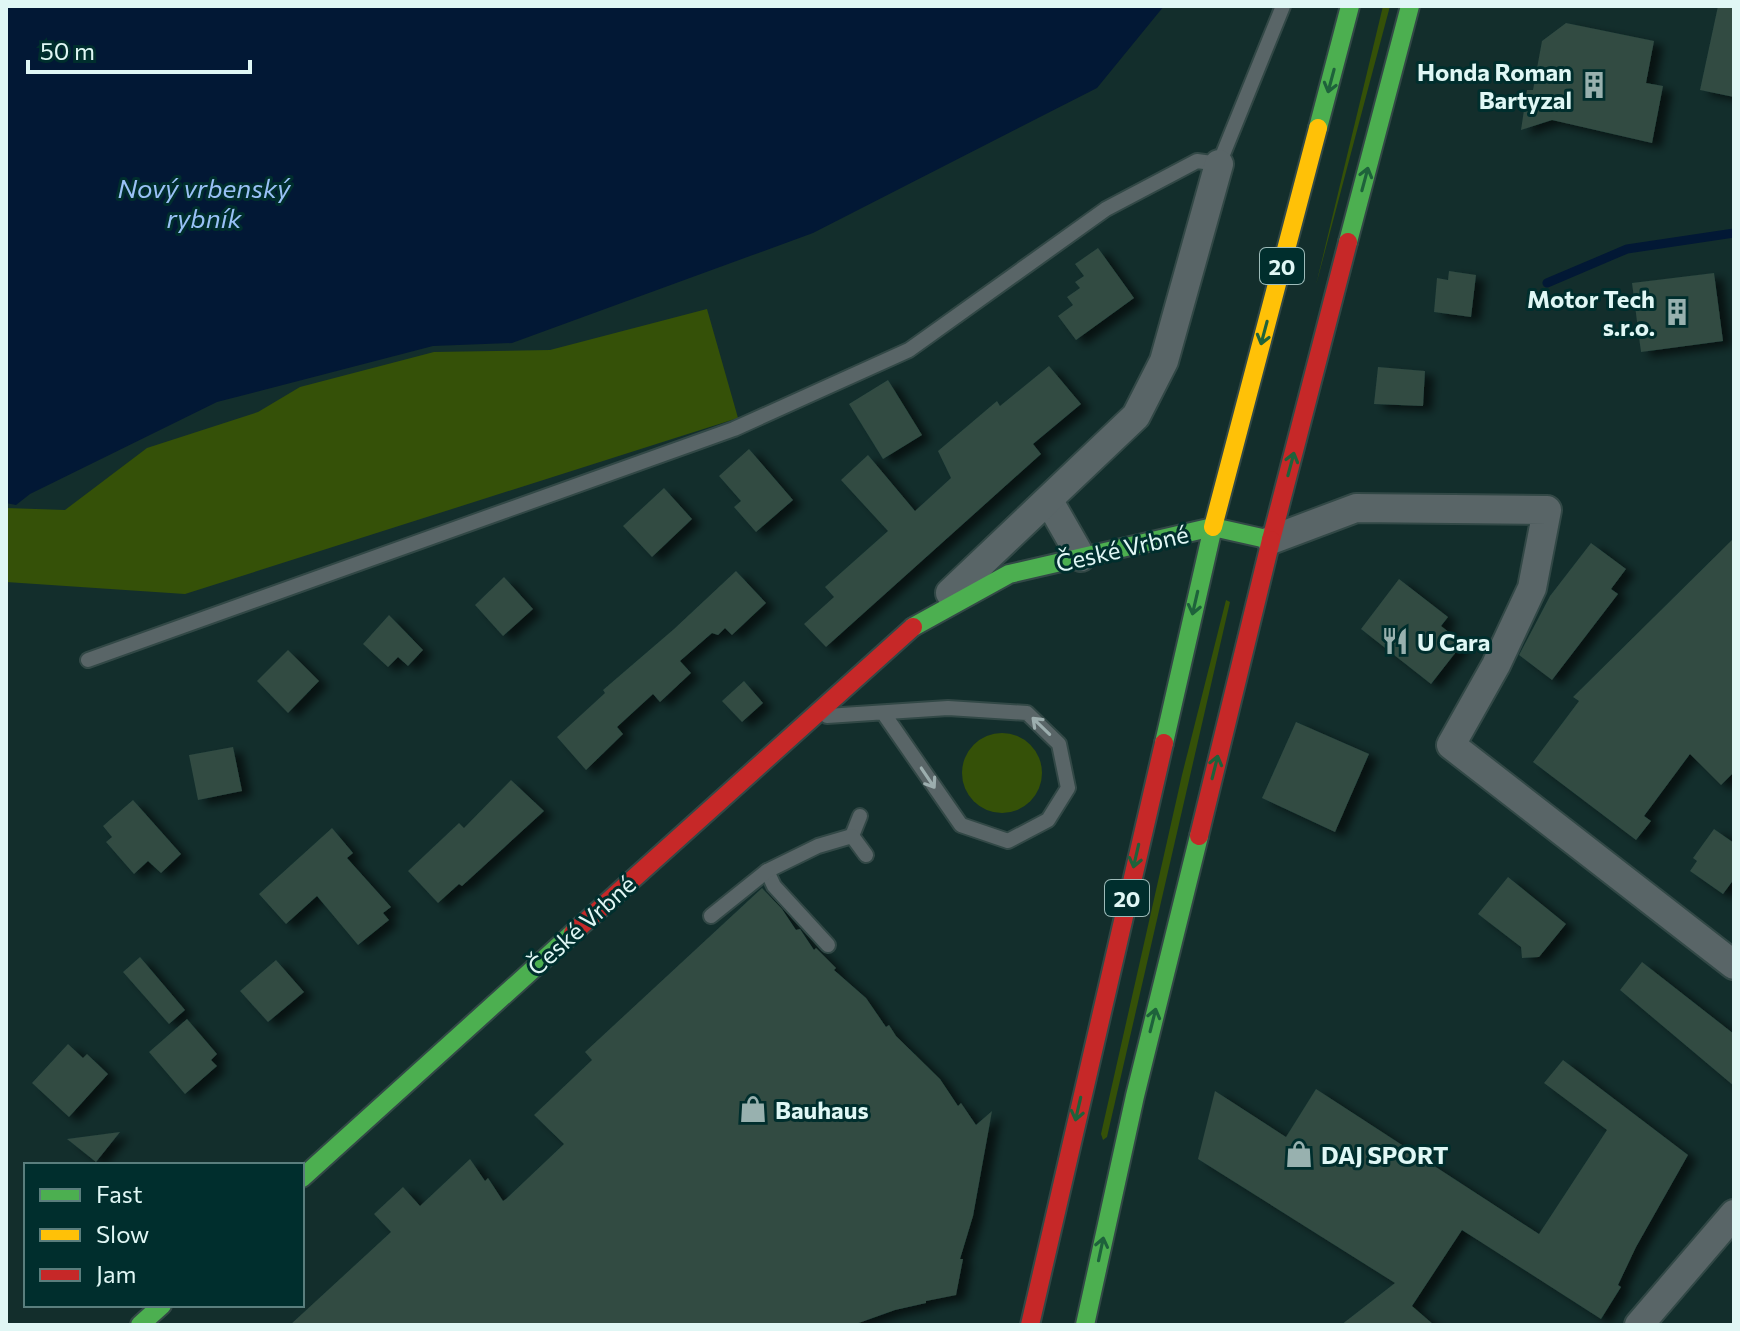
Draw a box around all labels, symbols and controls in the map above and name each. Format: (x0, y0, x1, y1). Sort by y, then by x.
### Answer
scale bar (28, 24, 250, 74)
text: 50 m (40, 36, 95, 65)
place label: Honda Roman Bartyzal (1417, 57, 1572, 114)
one-way arrow (1322, 68, 1337, 94)
building icon: Honda Roman Bartyzal (1579, 70, 1609, 100)
one-way arrow (1359, 166, 1374, 192)
water label: Nový vrbenský rybník (117, 172, 292, 233)
road number: 20 (1260, 248, 1304, 284)
place label: Motor Tech s.r.o. (1527, 284, 1655, 341)
building icon: Motor Tech s.r.o. (1662, 297, 1692, 327)
one-way arrow (1256, 319, 1271, 345)
one-way arrow (1284, 452, 1299, 478)
street label: České Vrbné (1053, 519, 1191, 577)
one-way arrow (1187, 589, 1202, 615)
restaurant icon: U Cara (1380, 626, 1410, 656)
place label: U Cara (1417, 627, 1490, 656)
one-way arrow (1031, 717, 1051, 736)
one-way arrow (1208, 755, 1223, 781)
one-way arrow (920, 767, 936, 789)
one-way arrow (1128, 843, 1143, 868)
street label: České Vrbné (521, 869, 641, 981)
road number: 20 (1105, 880, 1149, 916)
one-way arrow (1146, 1007, 1161, 1033)
shop icon: Bauhaus (738, 1094, 768, 1124)
place label: Bauhaus (775, 1095, 869, 1124)
one-way arrow (1069, 1096, 1084, 1122)
shop icon: DAJ SPORT (1284, 1139, 1314, 1169)
place label: DAJ SPORT (1321, 1140, 1449, 1169)
legend (24, 1163, 304, 1307)
text: Fast (96, 1179, 143, 1208)
text: Slow (96, 1219, 149, 1248)
one-way arrow (1094, 1236, 1109, 1262)
text: Jam (96, 1259, 136, 1288)

